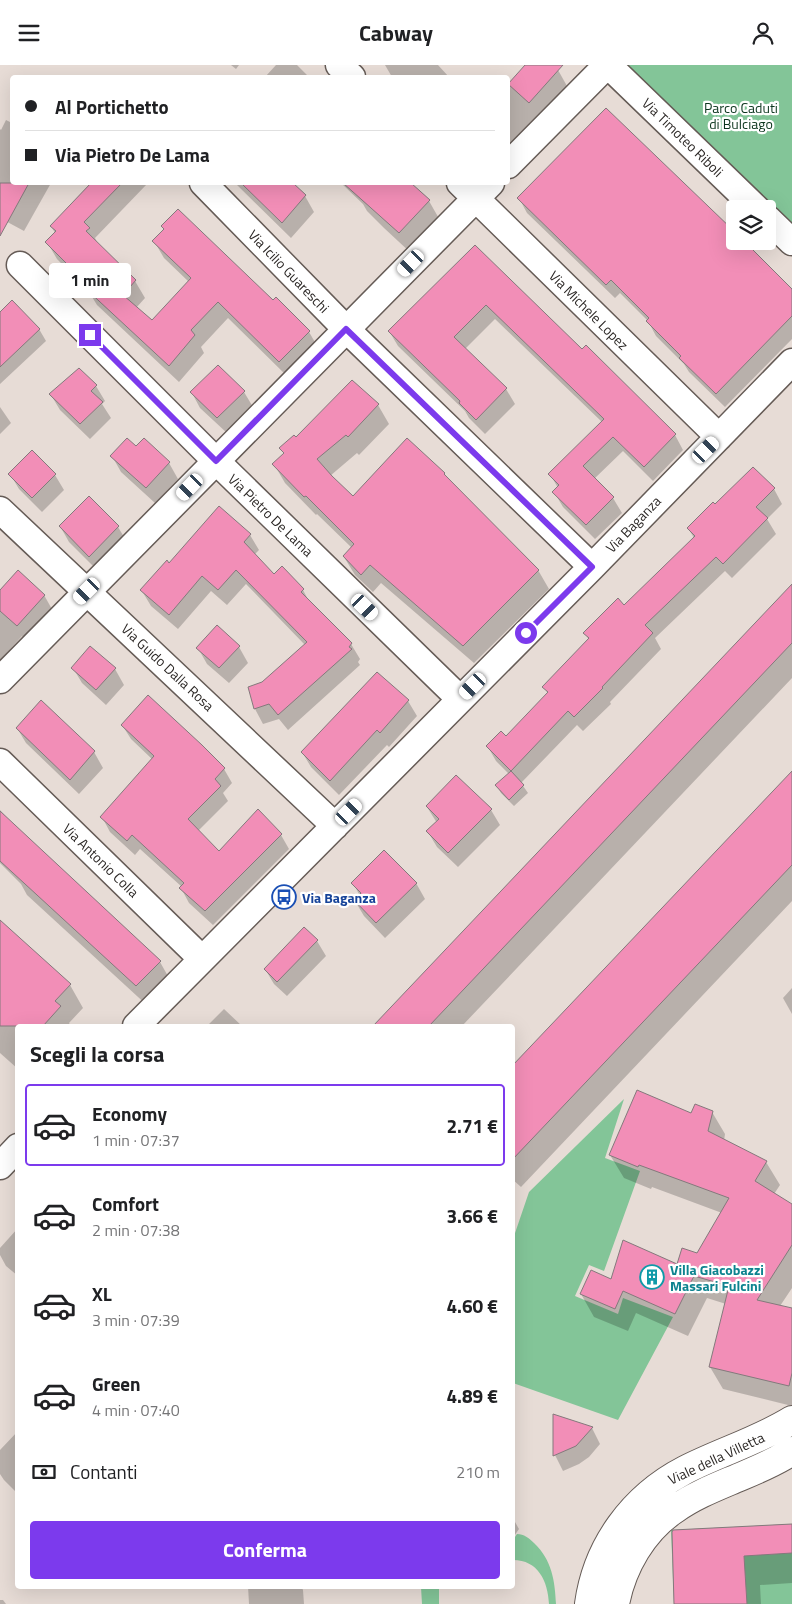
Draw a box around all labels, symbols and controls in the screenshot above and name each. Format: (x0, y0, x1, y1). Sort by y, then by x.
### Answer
text: Cabway (359, 16, 433, 50)
icon: menu (15, 19, 43, 47)
icon: person (749, 19, 777, 47)
text: Al Portichetto (55, 92, 169, 121)
street label: Via Timoteo Riboli (638, 93, 728, 181)
park label: Parco Caduti di Bulciago (704, 97, 778, 134)
text: Via Pietro De Lama (55, 140, 210, 169)
map controls (726, 200, 776, 250)
button: layers (726, 200, 776, 250)
street label: Via Icilio Guareschi (244, 225, 334, 317)
car (395, 247, 426, 279)
callout: 1 min (49, 263, 131, 297)
street label: Via Michele Lopez (544, 265, 634, 355)
text: 1 min (71, 268, 109, 292)
route end (79, 324, 101, 346)
car (690, 434, 721, 466)
street label: Via Pietro De Lama (224, 469, 318, 561)
car (174, 471, 205, 503)
street label: Via Baganza (600, 491, 666, 557)
car (71, 575, 102, 607)
car (348, 591, 381, 623)
street label: Via Guido Dalla Rosa (117, 618, 219, 716)
route start (515, 622, 537, 644)
car (457, 670, 488, 702)
car (333, 796, 364, 828)
street label: Via Antonio Colla (58, 818, 144, 902)
bus stop icon: Via Baganza (271, 884, 297, 910)
place label: Via Baganza (302, 887, 376, 908)
text: Scegli la corsa (30, 1037, 164, 1071)
text: Economy (92, 1099, 167, 1128)
icon: car (32, 1103, 77, 1148)
text: 2.71 € (446, 1111, 498, 1140)
text: 1 min · 07:37 (92, 1128, 180, 1152)
text: Comfort (92, 1189, 159, 1218)
icon: car (32, 1193, 77, 1238)
text: 3.66 € (446, 1201, 498, 1230)
text: 2 min · 07:38 (92, 1218, 180, 1242)
place label: Villa Giacobazzi Massari Fulcini (670, 1259, 764, 1296)
building icon: Villa Giacobazzi Massari Fulcini (639, 1264, 665, 1290)
text: XL (92, 1279, 112, 1308)
icon: car (32, 1283, 77, 1328)
text: 4.60 € (446, 1291, 498, 1320)
text: 3 min · 07:39 (92, 1308, 180, 1332)
text: Green (92, 1369, 141, 1398)
icon: car (32, 1373, 77, 1418)
text: 4.89 € (446, 1381, 498, 1410)
text: 4 min · 07:40 (92, 1398, 180, 1422)
street label: Viale della Villetta (664, 1426, 768, 1490)
text: Contanti (70, 1457, 138, 1486)
icon: cash (30, 1458, 58, 1486)
text: 210 m (456, 1460, 500, 1484)
button: Conferma (30, 1521, 500, 1579)

